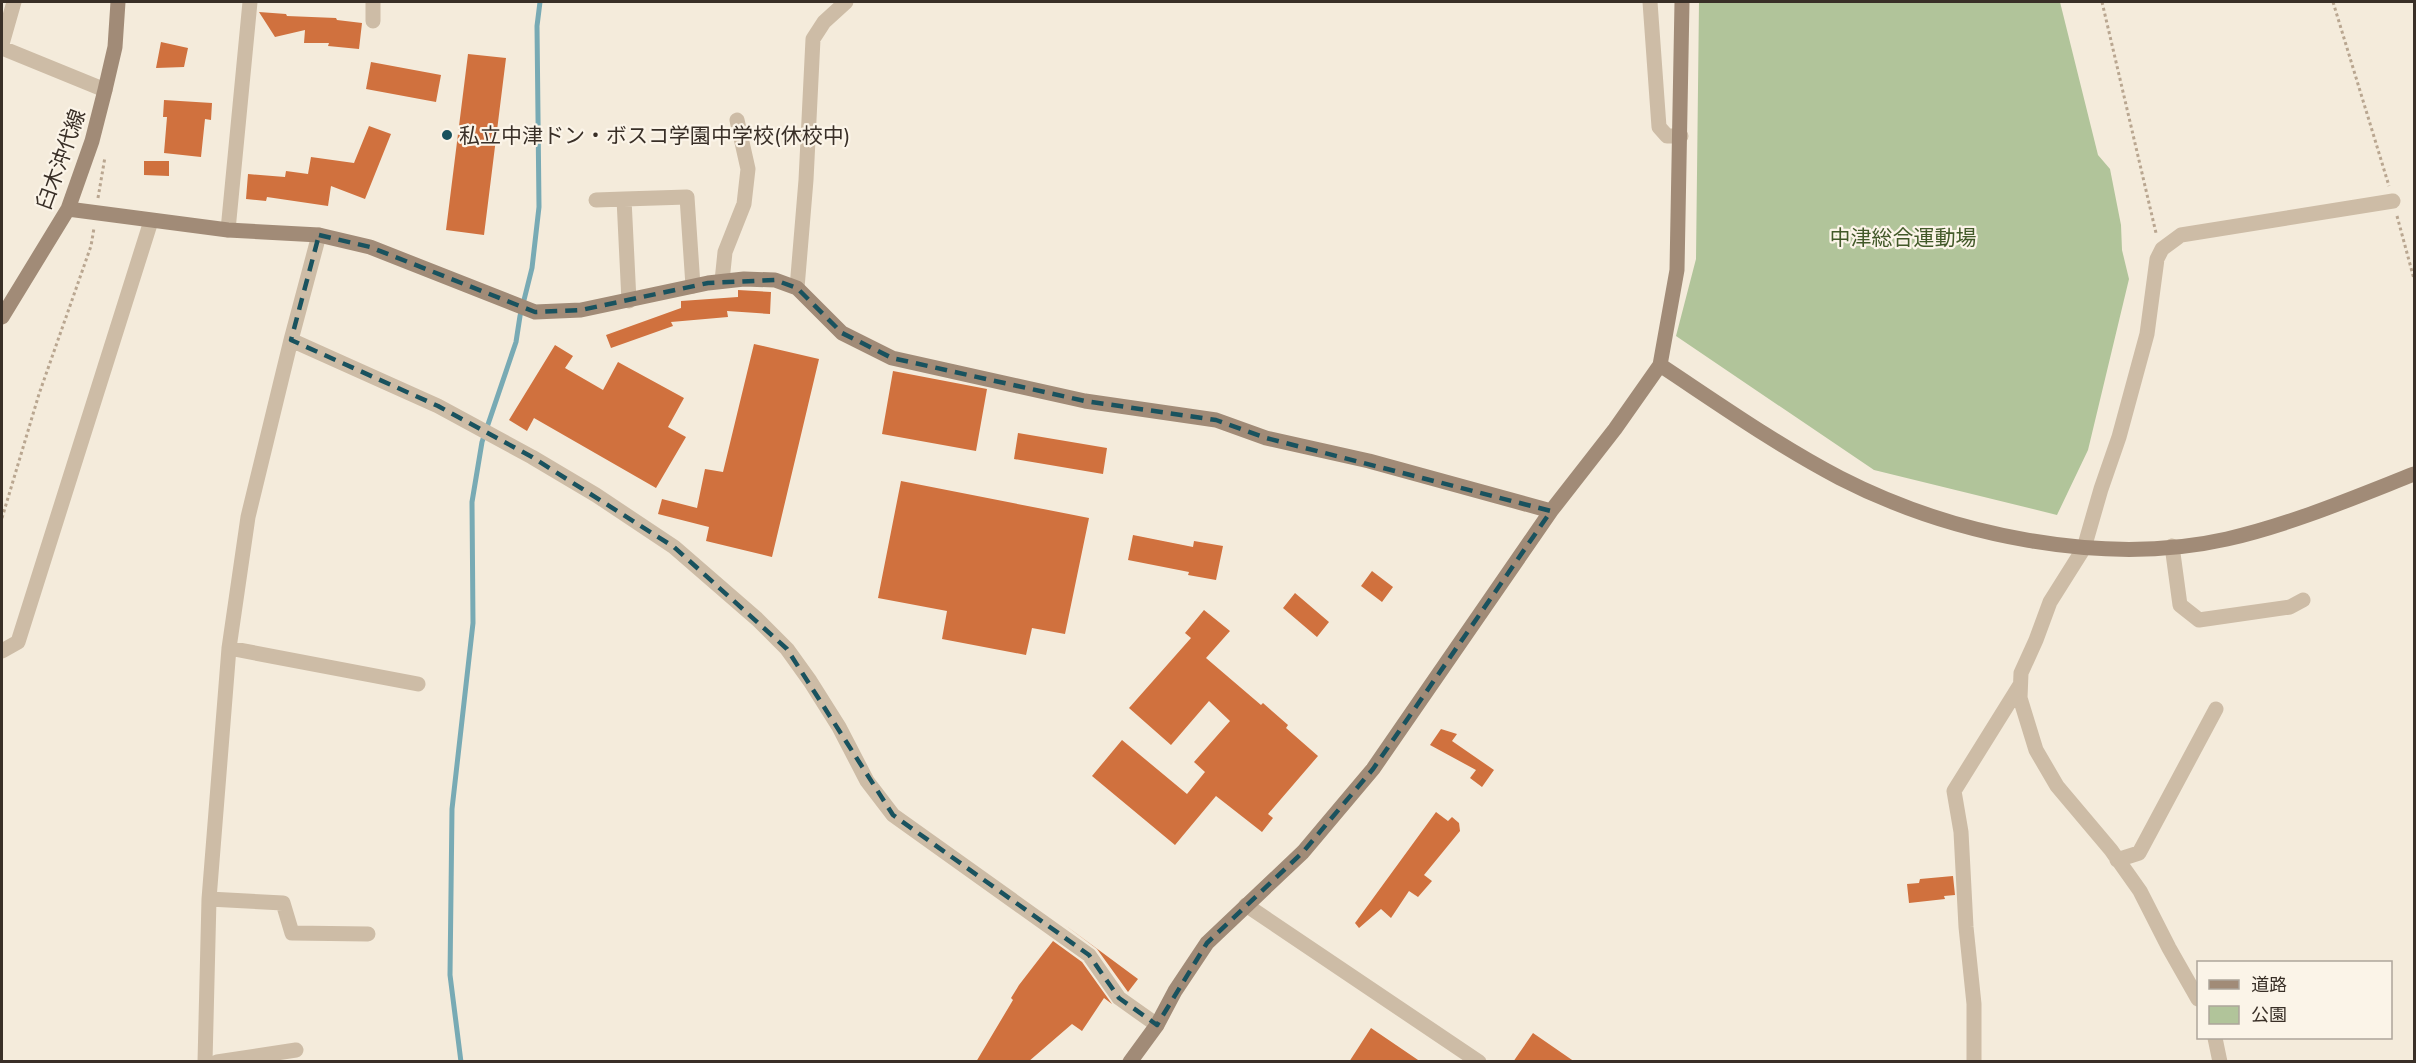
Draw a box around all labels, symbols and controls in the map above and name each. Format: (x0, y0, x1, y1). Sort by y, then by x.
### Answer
street label: 臼木沖代線 (30, 105, 90, 213)
place label: 私立中津ドン・ボスコ学園中学校(休校中) (459, 122, 850, 148)
marker: 私立中津ドン・ボスコ学園中学校(休校中) (440, 128, 454, 142)
park label: 中津総合運動場 (1830, 224, 1977, 250)
legend (2197, 961, 2392, 1039)
text: 道路 (2251, 973, 2287, 996)
text: 公園 (2251, 1003, 2287, 1026)

